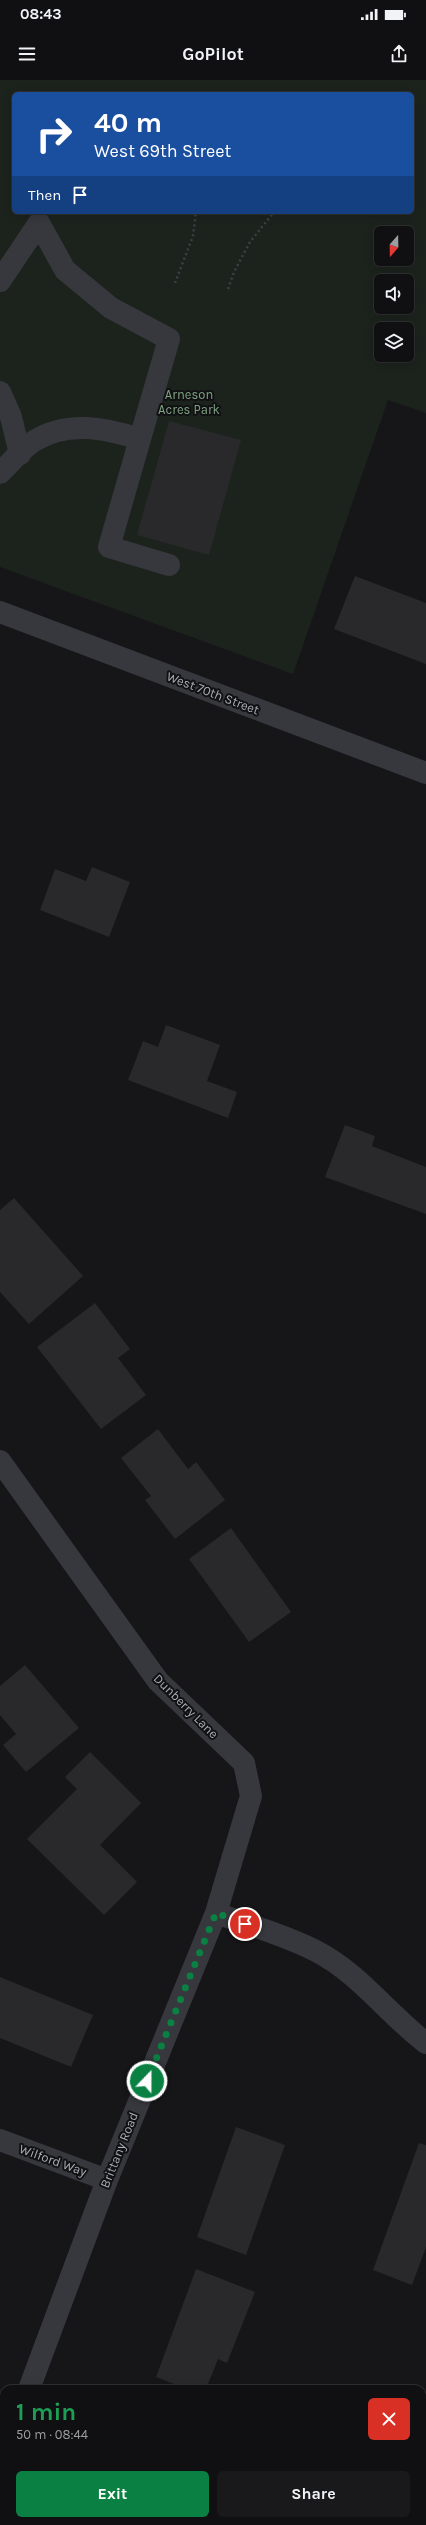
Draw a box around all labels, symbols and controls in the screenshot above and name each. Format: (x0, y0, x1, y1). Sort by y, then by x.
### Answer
text: 08:43 (20, 5, 61, 23)
icon: menu (16, 43, 38, 65)
text: GoPilot (182, 43, 244, 65)
icon: share (388, 43, 410, 65)
text: 40 m (94, 106, 162, 139)
icon: right (28, 108, 80, 160)
text: West 69th Street (94, 140, 231, 162)
icon: arrive (69, 184, 91, 206)
text: Then (28, 186, 61, 204)
north arrow (374, 226, 414, 266)
map controls (374, 226, 414, 362)
button: sound (374, 274, 414, 314)
button: layers (374, 322, 414, 362)
park label: Arneson Acres Park (158, 387, 220, 417)
street label: West 70th Street (165, 668, 262, 718)
street label: Dunberry Lane (151, 1671, 222, 1742)
pin (228, 1907, 262, 1941)
icon: arrive (234, 1913, 256, 1935)
position arrow (126, 2060, 168, 2102)
street label: Brittany Road (97, 2110, 141, 2190)
street label: Wilford Way (17, 2141, 89, 2179)
text: 1 min (16, 2398, 76, 2426)
button: close (368, 2398, 410, 2440)
text: 50 m · 08:44 (16, 2427, 88, 2442)
button: Exit (16, 2471, 209, 2517)
button: Share (217, 2471, 410, 2517)

